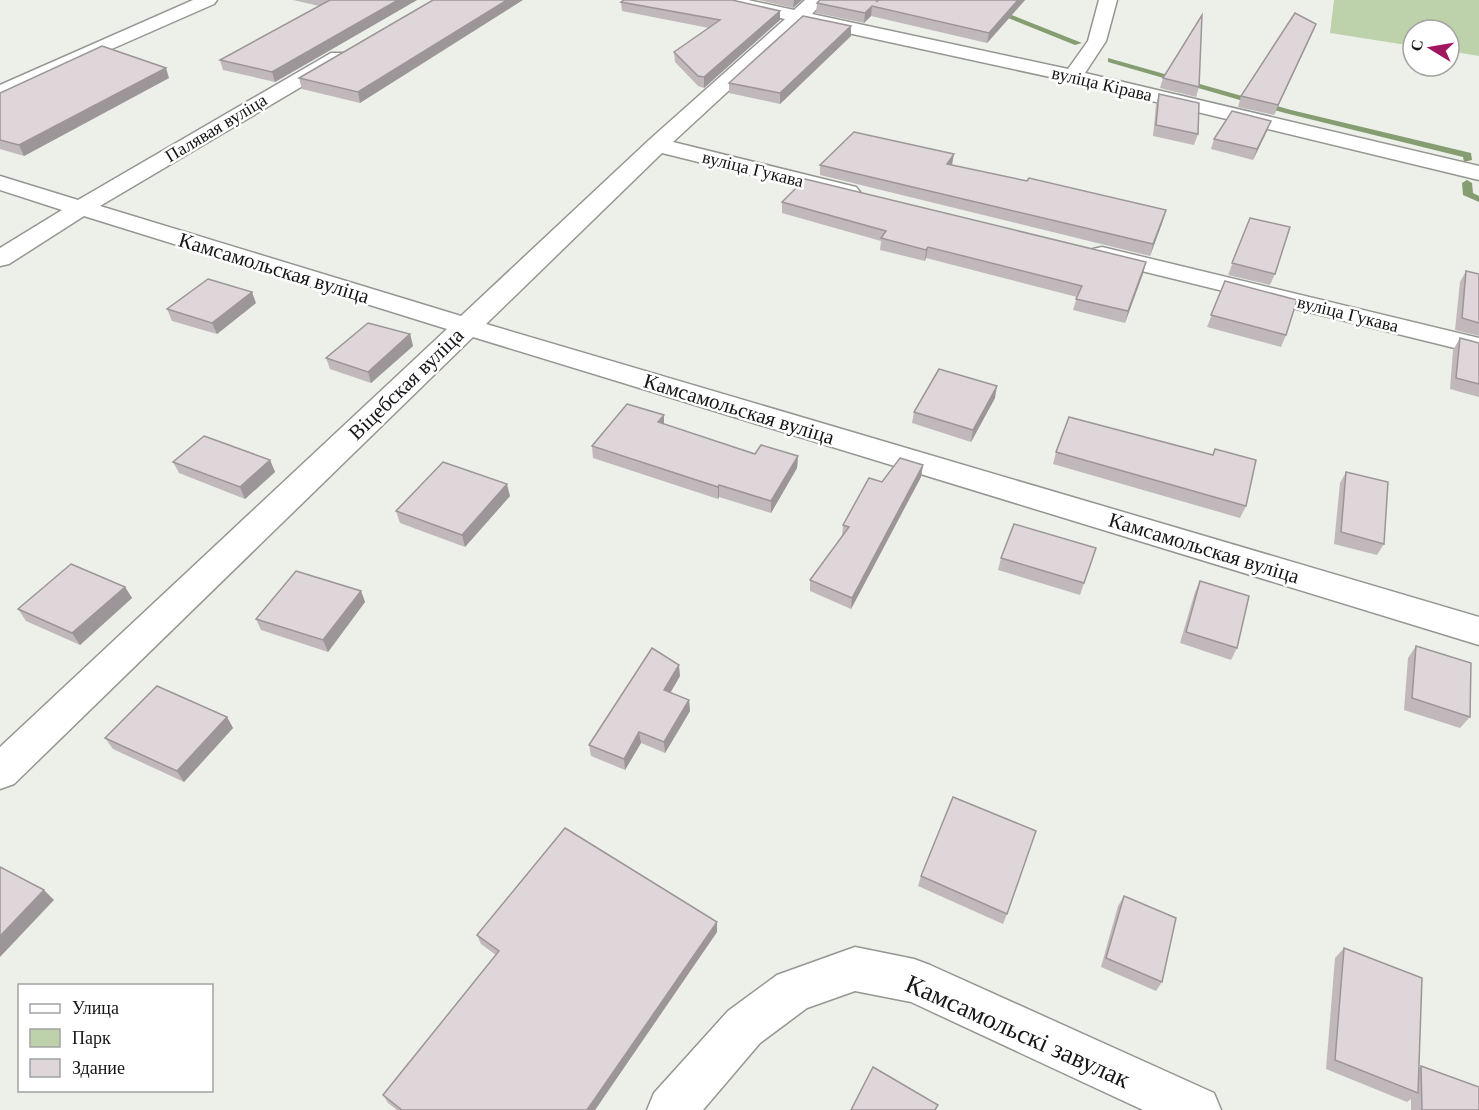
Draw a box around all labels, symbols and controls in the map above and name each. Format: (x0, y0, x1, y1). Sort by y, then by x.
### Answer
north arrow (1401, 18, 1461, 78)
text: С (1407, 38, 1426, 53)
street label: вуліца Кірава (1050, 63, 1154, 105)
street label: Палявая вуліца (162, 90, 271, 166)
street label: вуліца Гукава (700, 147, 806, 191)
street label: Камсамольская вуліца (176, 228, 373, 309)
street label: вуліца Гукава (1295, 292, 1401, 336)
street label: Віцебская вуліца (344, 323, 469, 445)
street label: Камсамольская вуліца (641, 369, 838, 450)
street label: Камсамольская вуліца (1106, 508, 1303, 589)
street label: Камсамольскі завулак (901, 969, 1135, 1094)
legend (18, 984, 213, 1092)
text: Улица (72, 998, 119, 1018)
text: Парк (72, 1028, 111, 1048)
text: Здание (72, 1058, 125, 1078)

